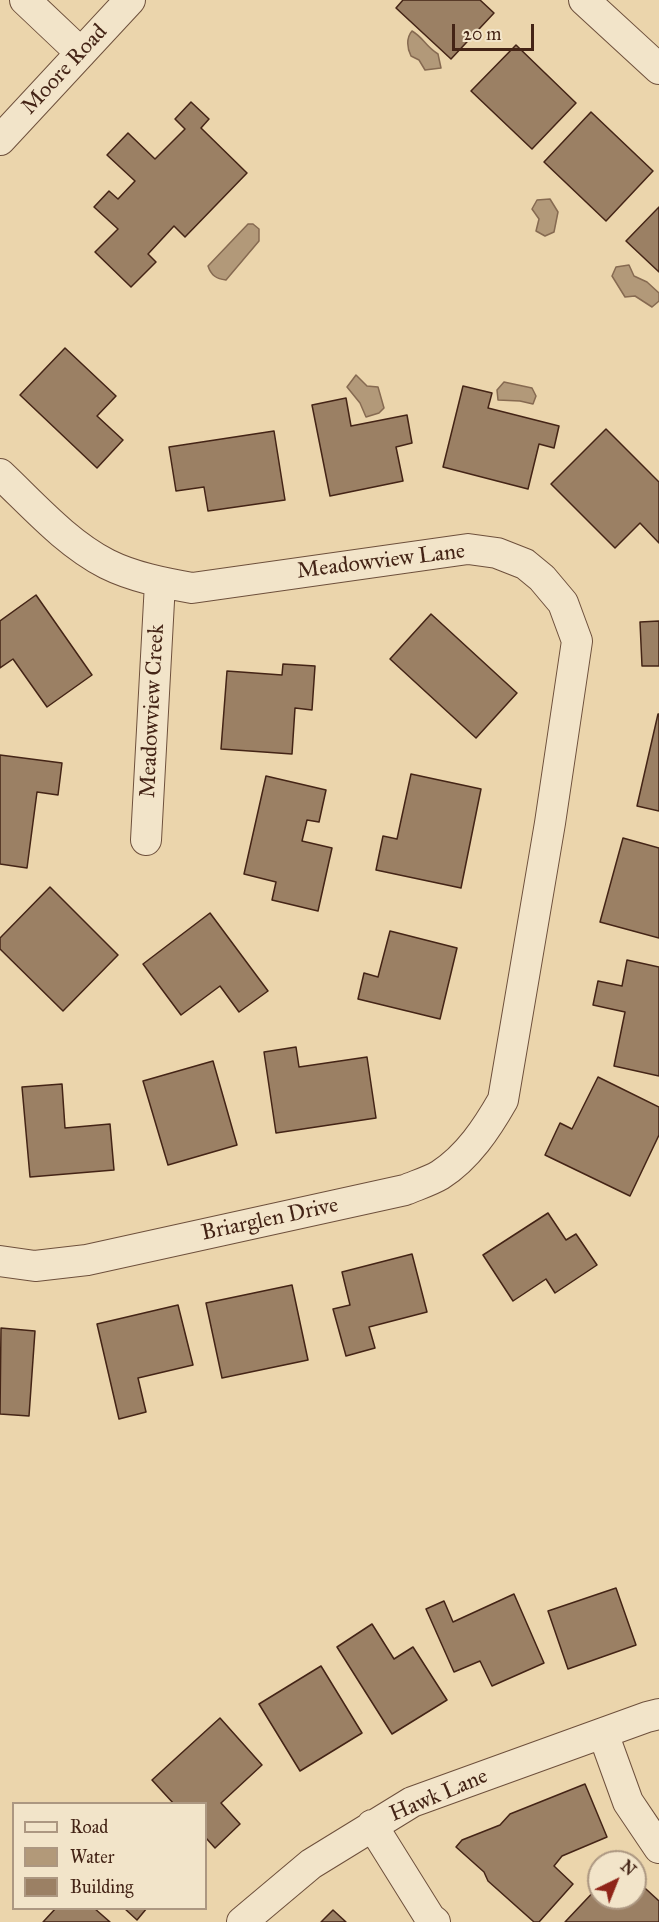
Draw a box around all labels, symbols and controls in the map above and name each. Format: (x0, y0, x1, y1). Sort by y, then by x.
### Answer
scale bar (455, 12, 538, 50)
street label: Moore Road (17, 19, 113, 121)
text: 20 m (463, 23, 501, 45)
street label: Meadowview Lane (295, 539, 467, 585)
street label: Meadowview Creek (135, 623, 171, 799)
street label: Briarglen Drive (199, 1193, 341, 1247)
street label: Hawk Lane (386, 1764, 492, 1828)
legend (12, 1802, 207, 1910)
text: Road (70, 1816, 108, 1838)
text: Water (70, 1846, 114, 1868)
north arrow (587, 1850, 647, 1910)
text: N (617, 1856, 640, 1880)
text: Building (70, 1876, 133, 1898)

